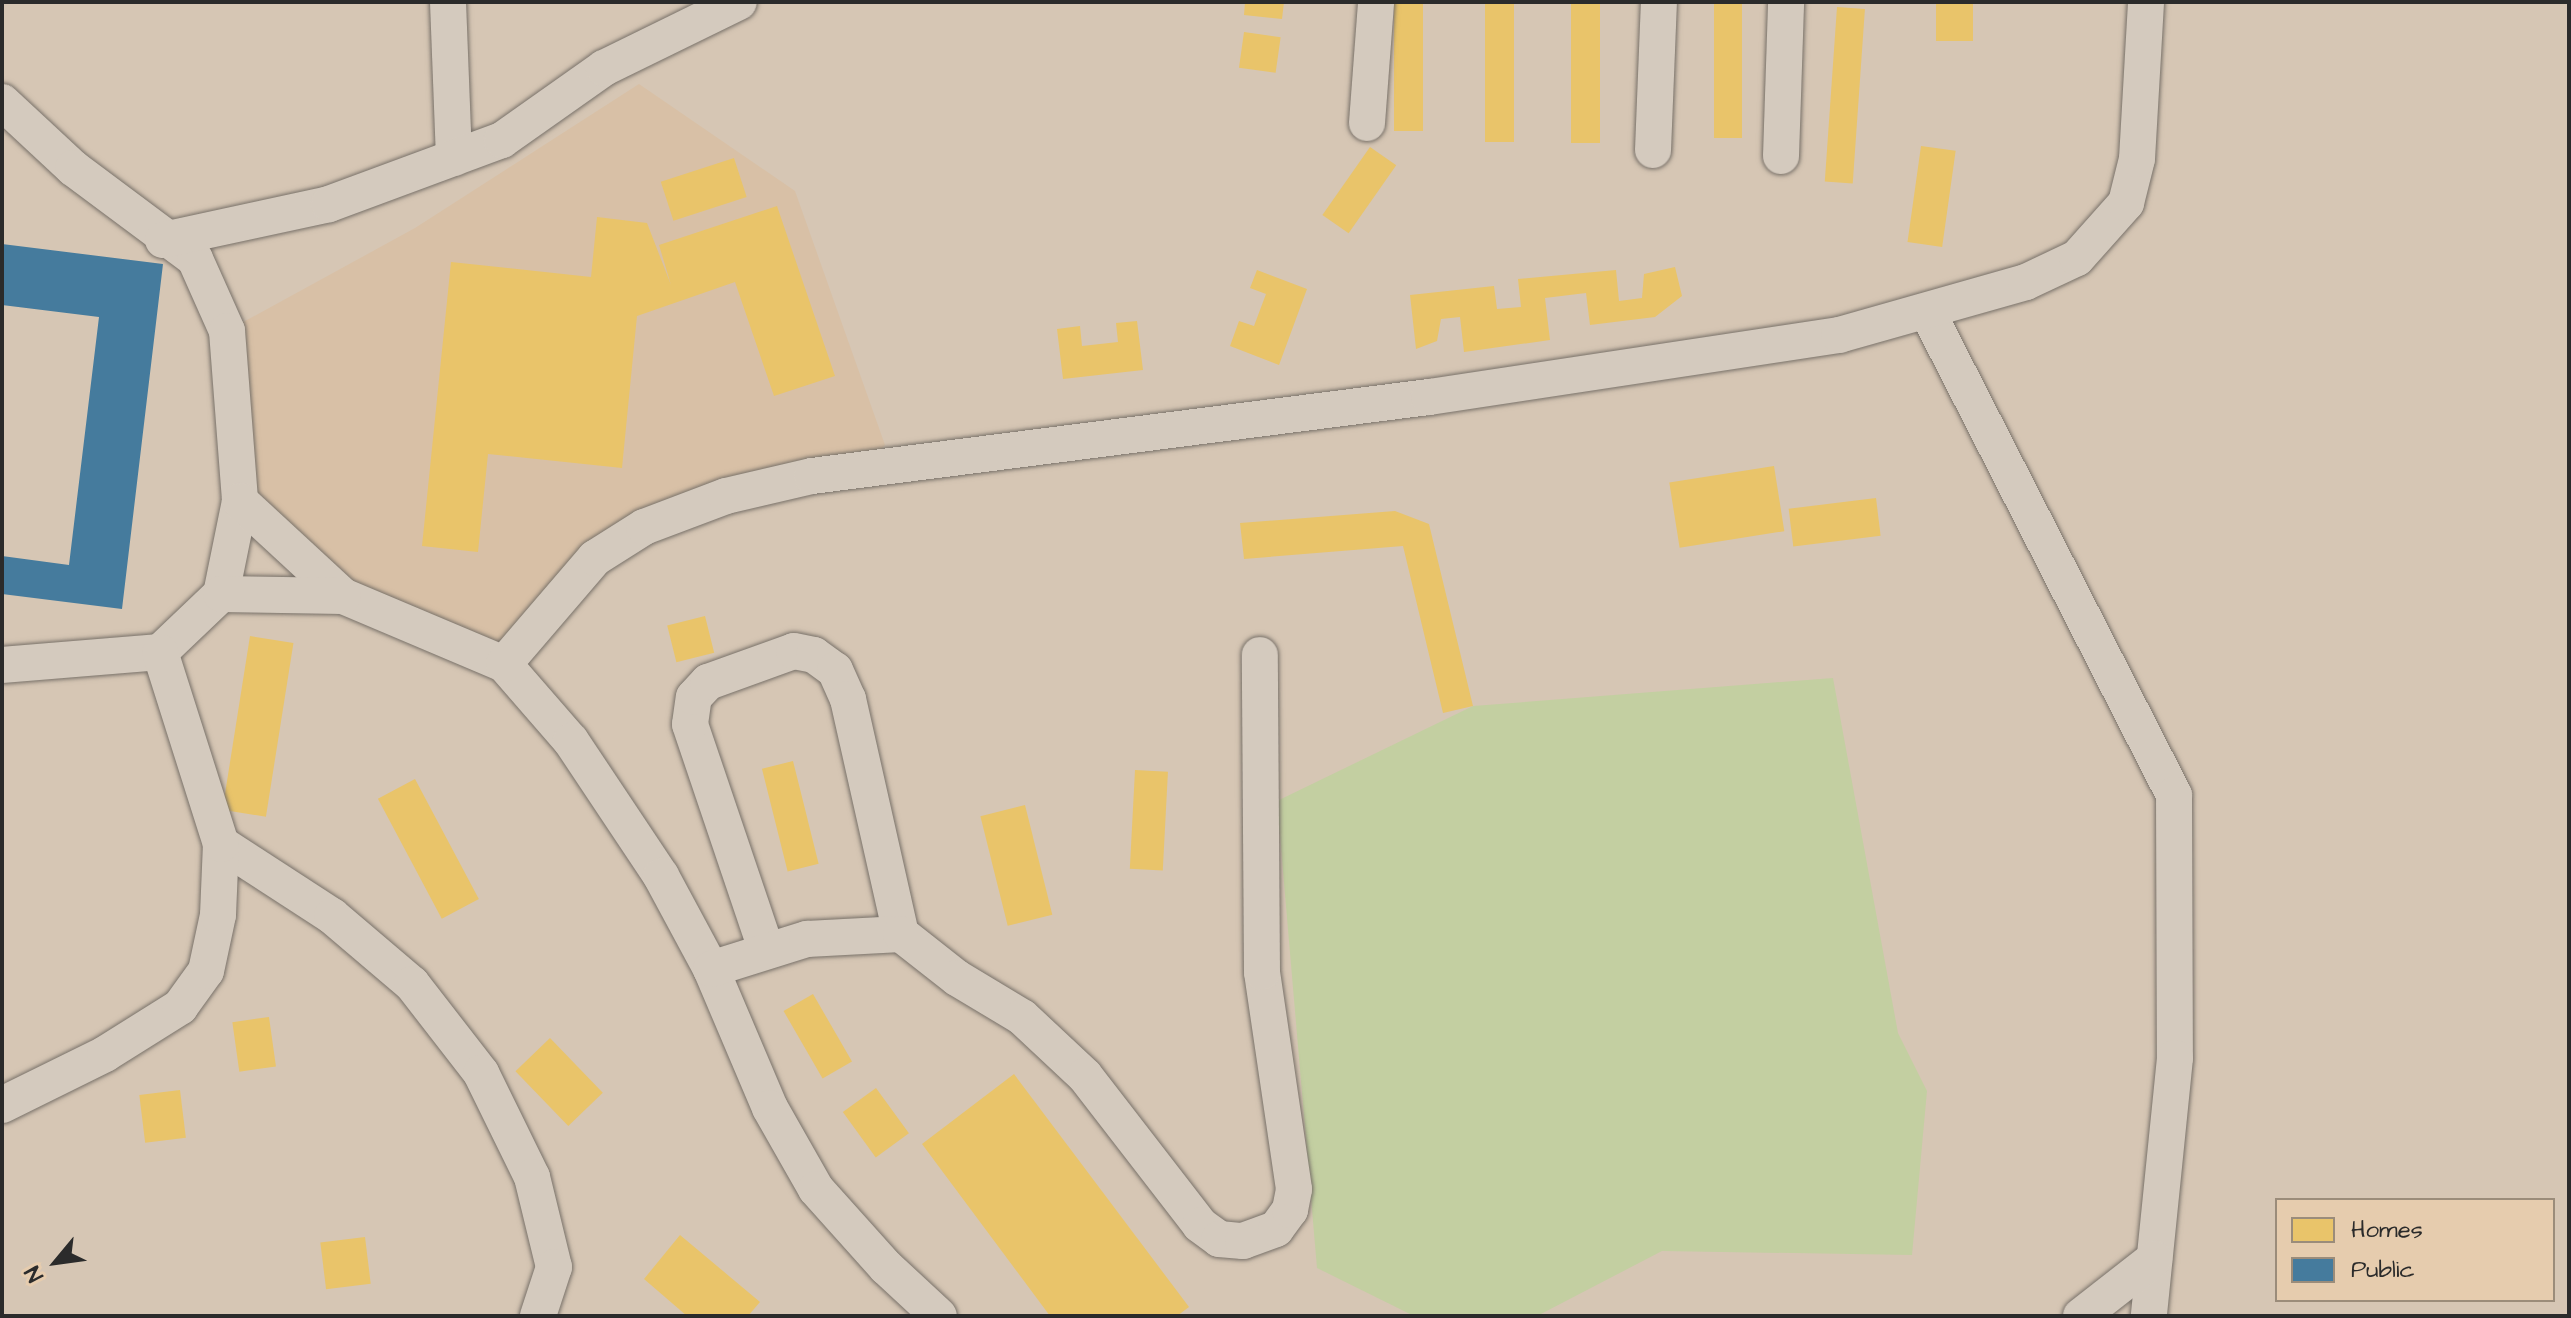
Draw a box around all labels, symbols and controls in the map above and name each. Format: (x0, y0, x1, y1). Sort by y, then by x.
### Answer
legend (2275, 1198, 2555, 1302)
text: Homes (2351, 1213, 2423, 1247)
north arrow (16, 1222, 96, 1302)
text: Public (2351, 1253, 2415, 1287)
text: N (18, 1260, 51, 1287)

